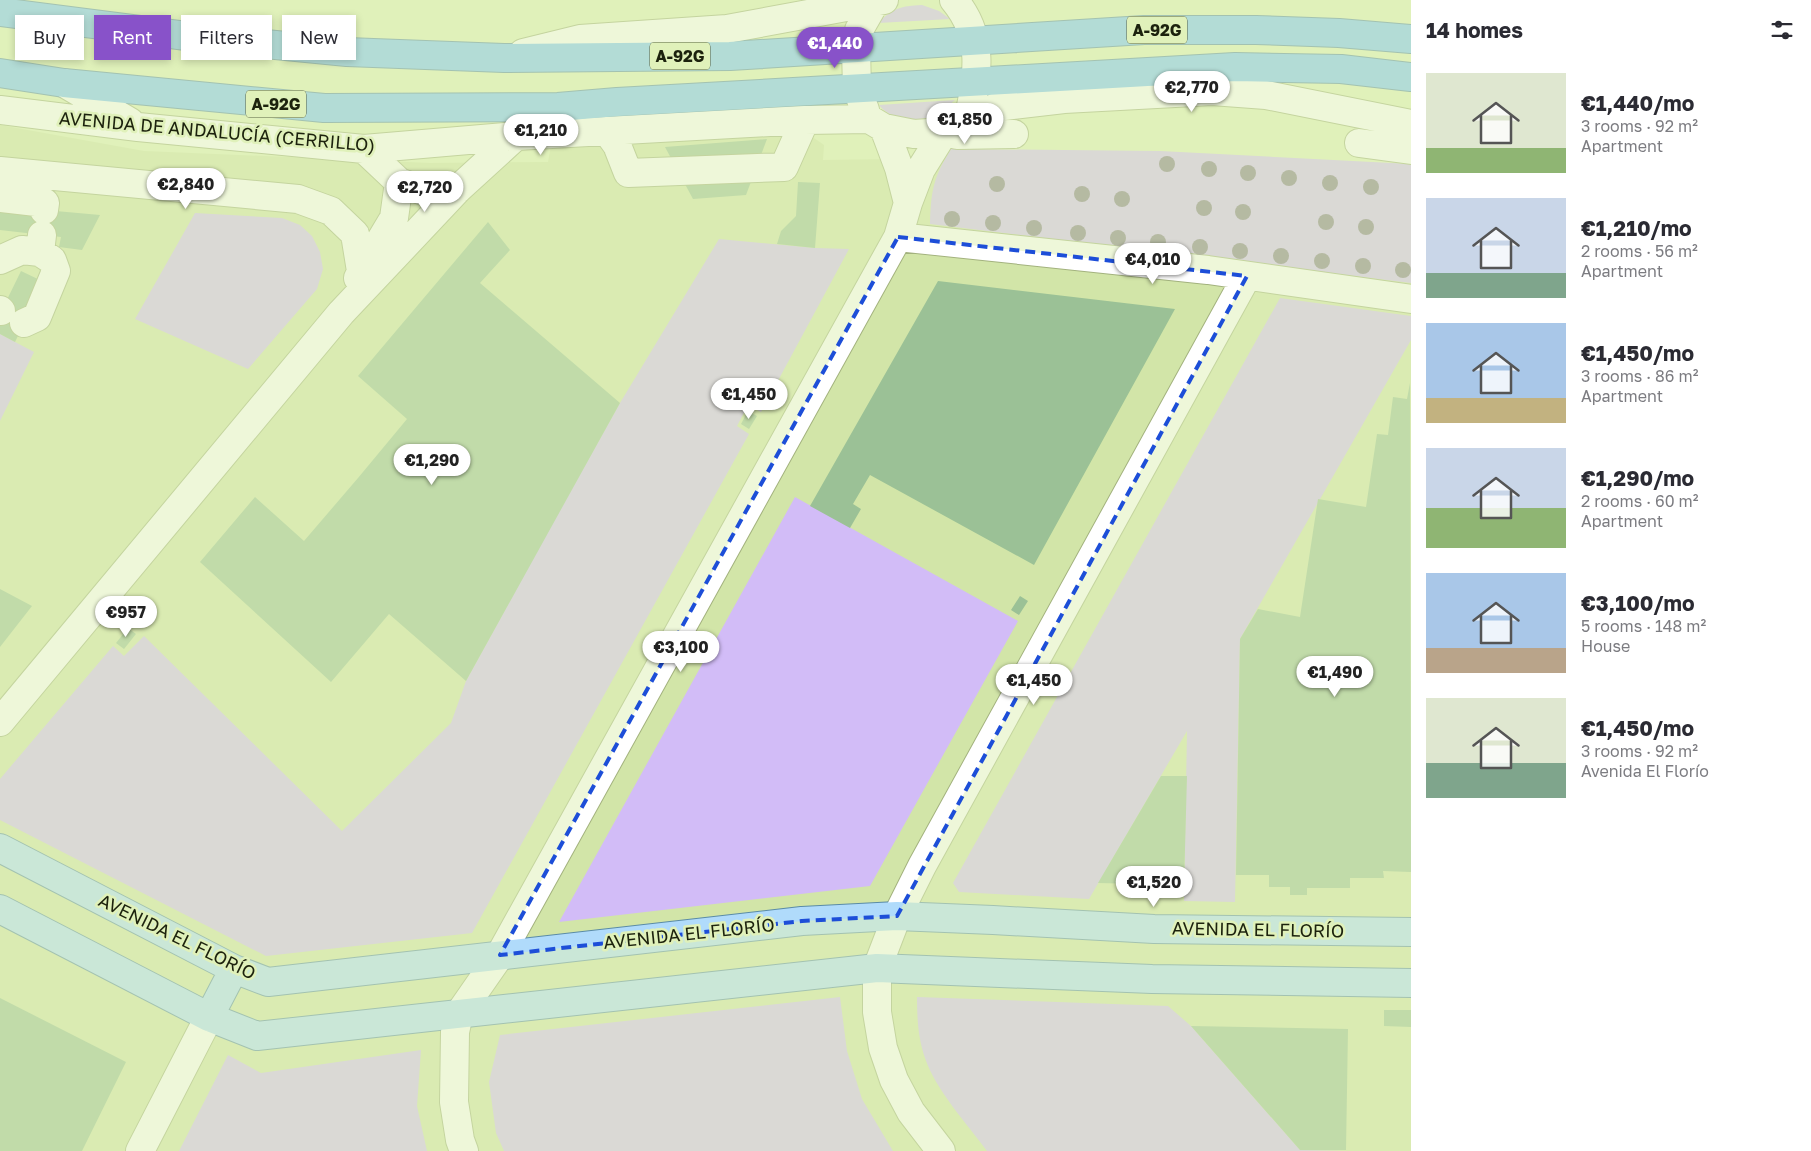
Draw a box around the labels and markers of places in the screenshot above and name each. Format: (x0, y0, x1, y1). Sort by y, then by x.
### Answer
pin: €1,440 (794, 27, 876, 69)
pin: €2,770 (1151, 70, 1233, 113)
pin: €1,850 (924, 102, 1006, 145)
pin: €1,210 (500, 114, 582, 156)
pin: €2,840 (145, 168, 227, 210)
pin: €2,720 (384, 170, 466, 213)
pin: €4,010 (1112, 242, 1194, 285)
pin: €1,450 (708, 378, 790, 420)
pin: €1,290 (391, 444, 473, 486)
pin: €957 (96, 596, 156, 638)
pin: €3,100 (640, 630, 722, 673)
pin: €1,490 (1294, 656, 1376, 698)
pin: €1,450 (993, 664, 1075, 706)
pin: €1,520 (1113, 866, 1195, 908)

